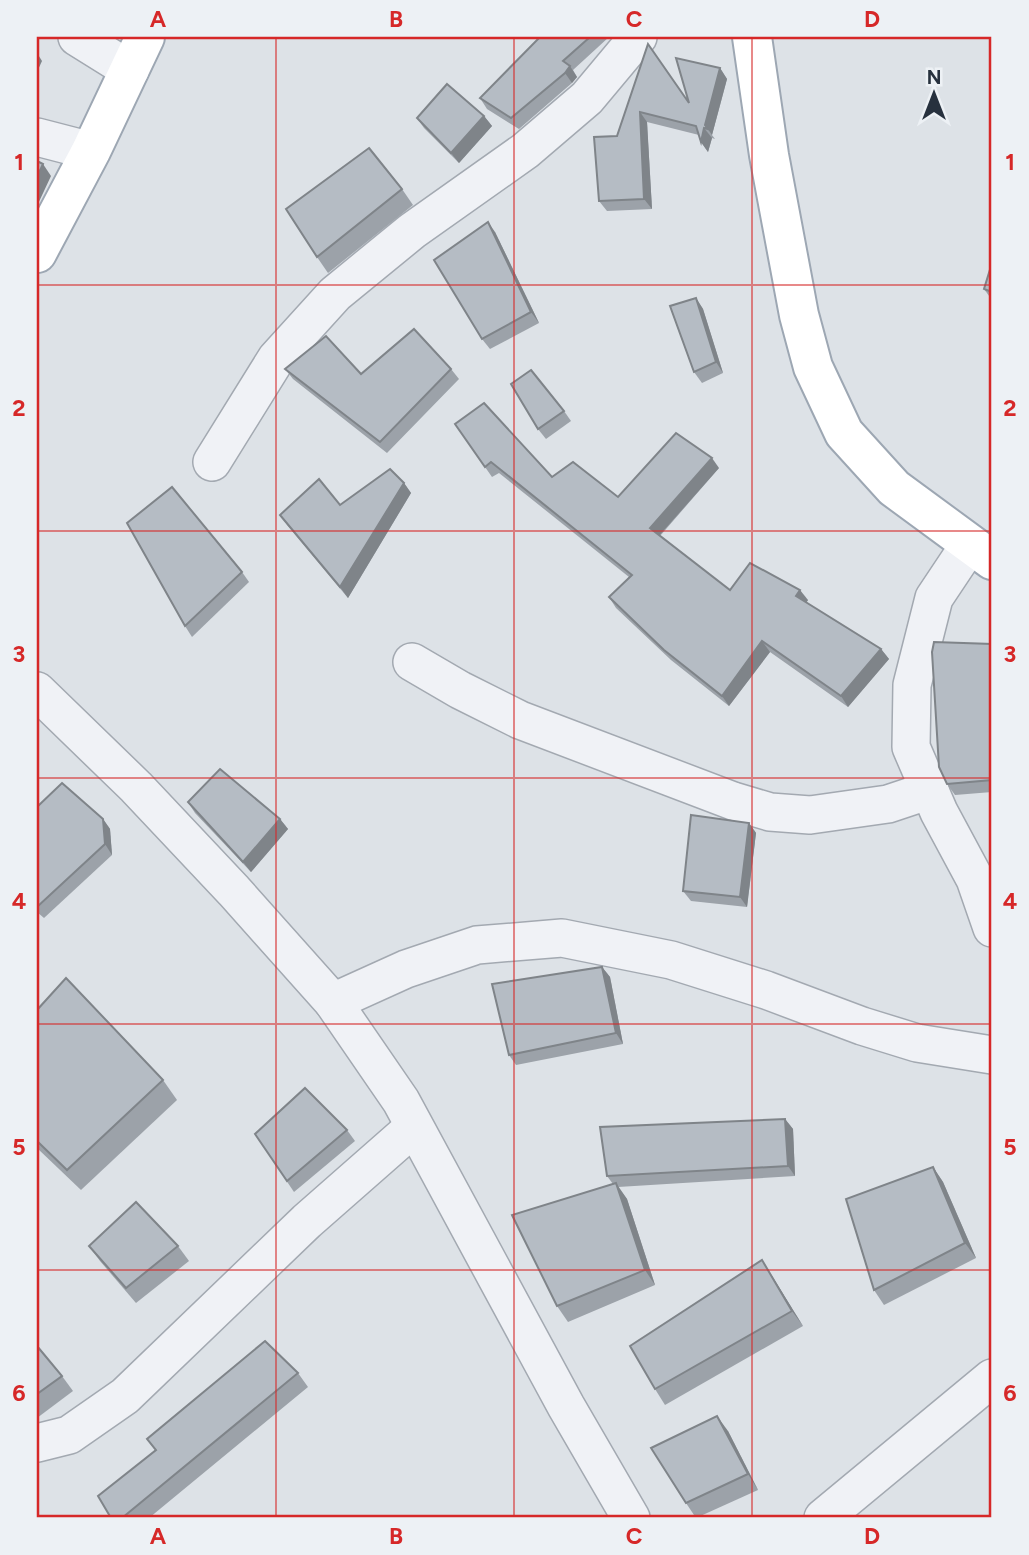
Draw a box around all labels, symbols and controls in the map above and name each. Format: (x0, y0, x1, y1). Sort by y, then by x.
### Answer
text: A (150, 5, 167, 33)
text: B (389, 5, 403, 33)
text: C (626, 5, 643, 33)
text: D (864, 5, 880, 33)
north arrow (900, 60, 970, 130)
text: N (927, 66, 941, 89)
text: 1 (14, 148, 24, 176)
text: 1 (1005, 148, 1015, 176)
text: 2 (12, 394, 26, 422)
text: 2 (1003, 394, 1017, 422)
text: 3 (13, 640, 25, 668)
text: 3 (1004, 640, 1016, 668)
text: 4 (12, 887, 26, 915)
text: 4 (1003, 887, 1017, 915)
text: 5 (12, 1133, 26, 1161)
text: 5 (1003, 1133, 1017, 1161)
text: 6 (12, 1379, 26, 1407)
text: 6 (1003, 1379, 1017, 1407)
text: A (150, 1522, 167, 1550)
text: B (389, 1522, 403, 1550)
text: C (626, 1522, 643, 1550)
text: D (864, 1522, 880, 1550)

